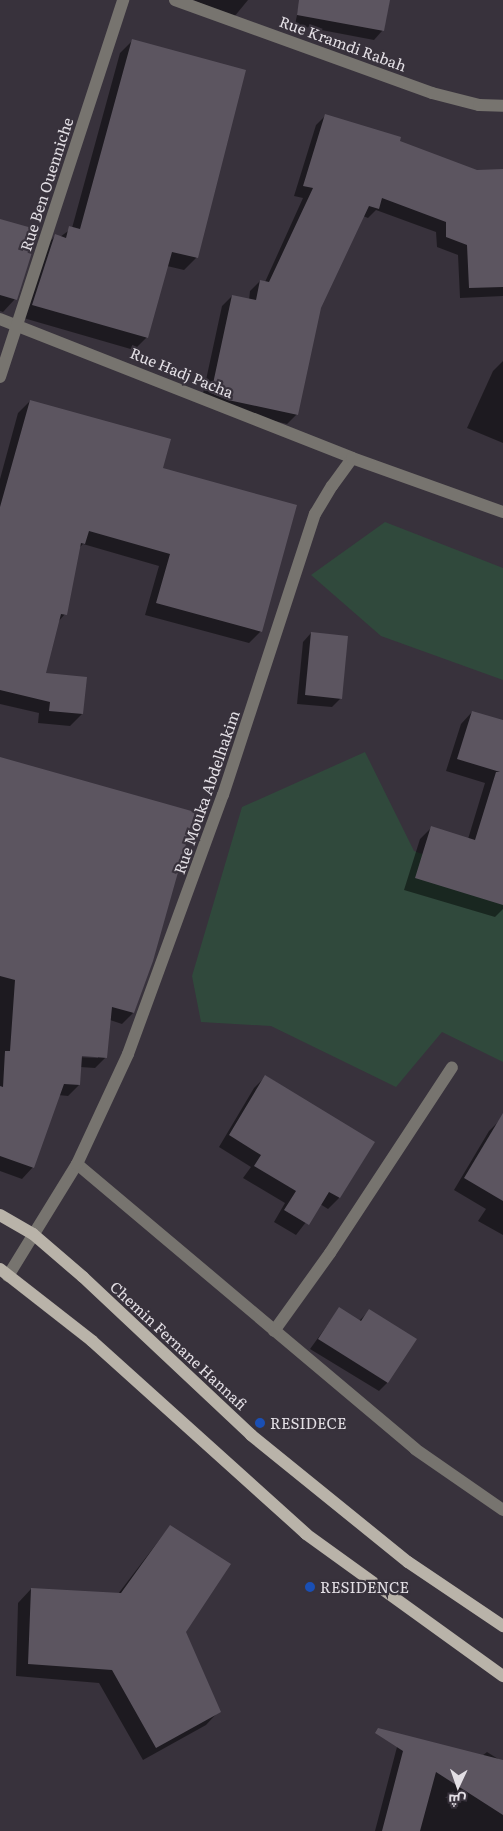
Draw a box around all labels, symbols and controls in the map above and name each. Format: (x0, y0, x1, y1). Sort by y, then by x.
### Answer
street label: Rue Kramdi Rabah (277, 12, 409, 74)
street label: Rue Ben Ouenniche (16, 115, 76, 253)
street label: Rue Hadj Pacha (128, 343, 236, 401)
street label: Rue Mouka Abdelhakim (170, 708, 242, 876)
street label: Chemin Fernane Hannafi (107, 1277, 251, 1413)
place label: RESIDECE (270, 1414, 347, 1432)
marker: RESIDECE (254, 1417, 266, 1429)
place label: RESIDENCE (320, 1578, 409, 1596)
marker: RESIDENCE (304, 1581, 316, 1593)
north arrow (433, 1761, 483, 1811)
text: ش (448, 1791, 467, 1811)

